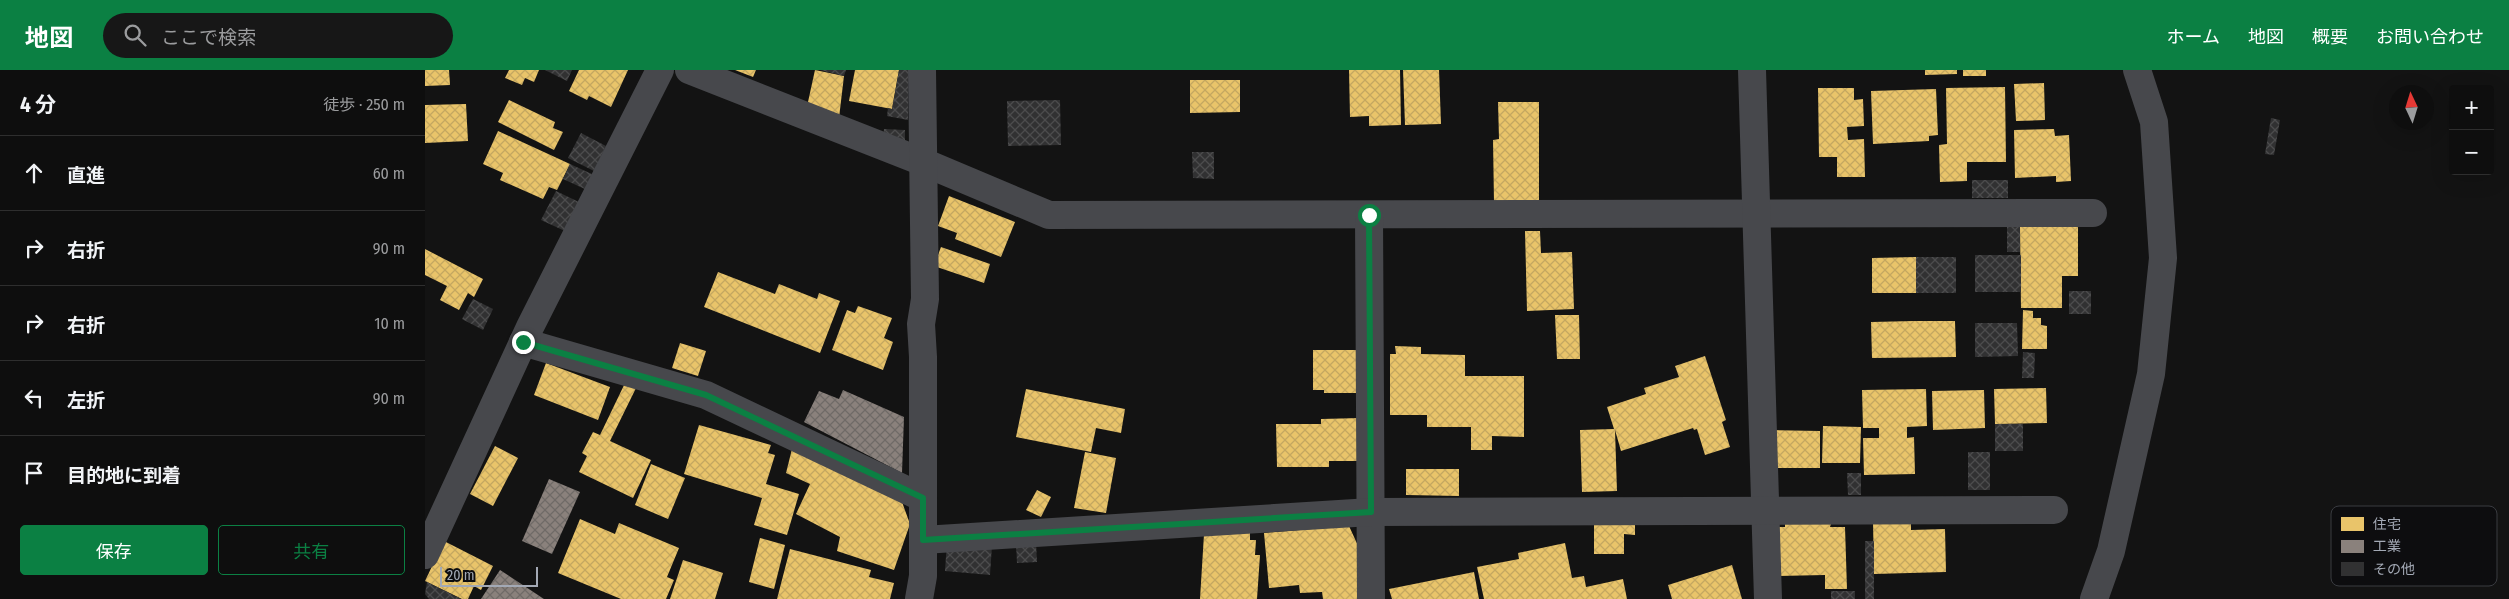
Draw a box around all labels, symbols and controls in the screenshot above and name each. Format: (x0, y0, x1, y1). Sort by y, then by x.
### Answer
search box (103, 13, 453, 58)
icon: search (121, 21, 149, 49)
text: 地図 (25, 24, 73, 52)
text: ここで検索 (161, 26, 256, 49)
text: ホーム (2167, 26, 2220, 48)
text: 地図 (2248, 26, 2284, 48)
text: 概要 (2312, 26, 2348, 48)
text: お問い合わせ (2376, 26, 2484, 48)
north arrow (2389, 85, 2434, 130)
map controls (2449, 85, 2494, 175)
button: + (2449, 85, 2494, 130)
text: 4 分 (20, 92, 56, 118)
text: 徒歩 · 250 m (323, 95, 405, 114)
button: − (2449, 130, 2494, 175)
icon: ahead (20, 159, 48, 187)
text: 直進 (67, 164, 105, 187)
text: 60 m (373, 164, 405, 183)
route start (1358, 204, 1381, 227)
icon: right (20, 234, 48, 262)
text: 右折 (67, 239, 105, 262)
text: 90 m (373, 239, 405, 258)
icon: right (20, 309, 48, 337)
text: 右折 (67, 314, 105, 337)
text: 10 m (374, 314, 405, 333)
route end (512, 331, 535, 354)
icon: left (20, 384, 48, 412)
text: 左折 (67, 389, 105, 412)
text: 90 m (373, 389, 405, 408)
icon: arrive (20, 459, 48, 487)
text: 目的地に到着 (67, 464, 181, 487)
legend (2331, 506, 2497, 586)
text: 住宅 (2373, 516, 2401, 533)
button: 保存 (20, 525, 208, 575)
button: 共有 (218, 525, 405, 575)
text: 工業 (2373, 538, 2401, 555)
text: その他 (2373, 561, 2415, 578)
scale bar (440, 564, 537, 587)
text: 20 m (447, 567, 475, 584)

